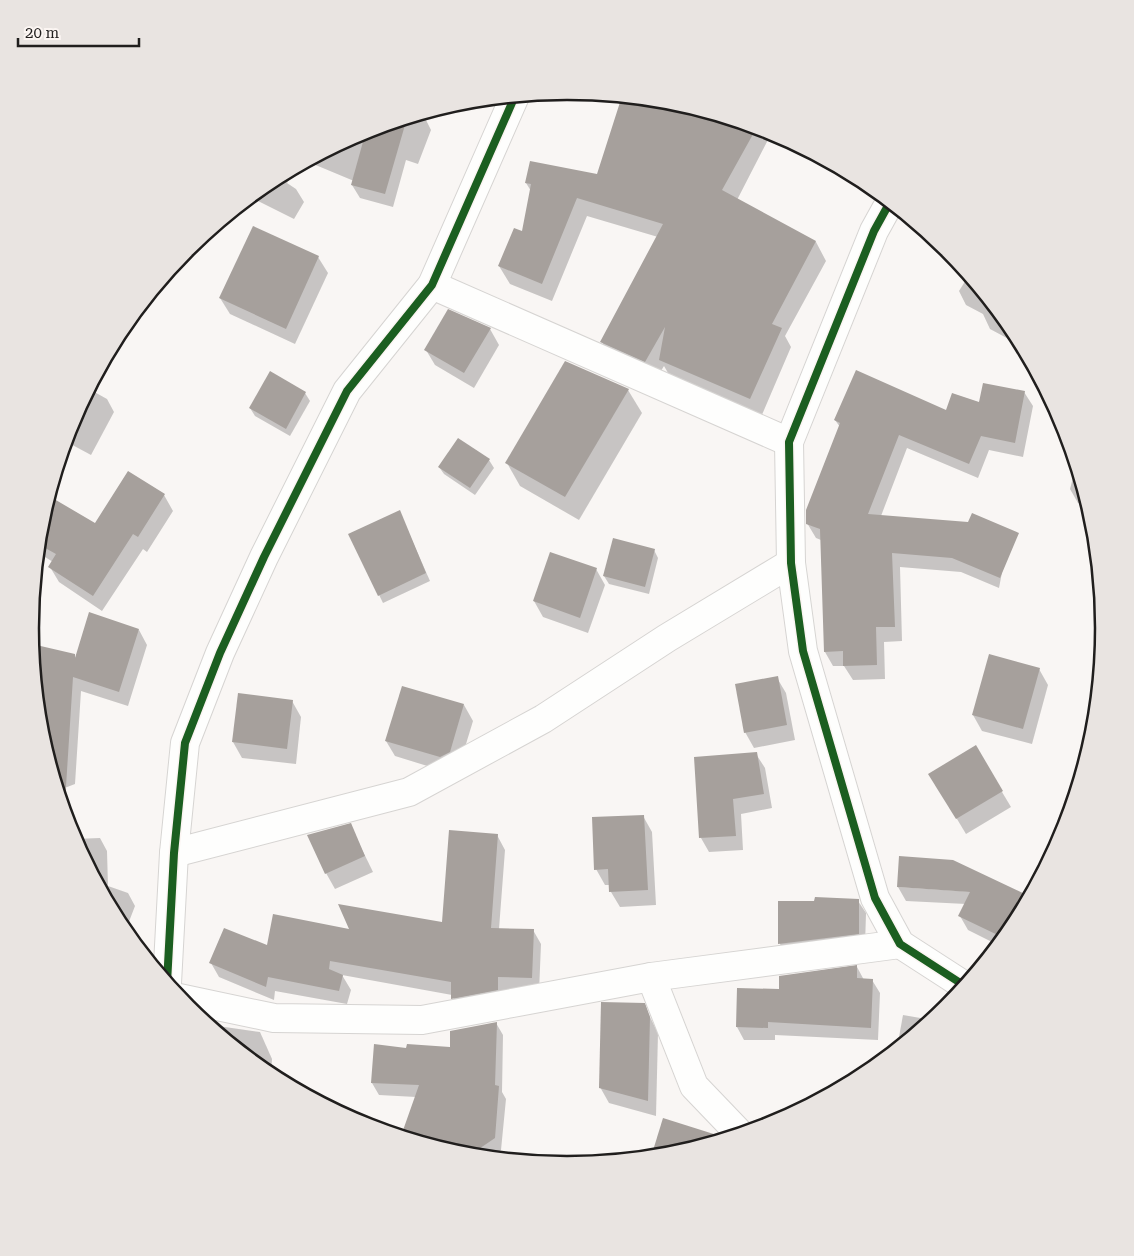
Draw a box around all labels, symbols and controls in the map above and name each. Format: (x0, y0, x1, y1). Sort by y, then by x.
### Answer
scale bar (18, 15, 139, 47)
text: 20 m (25, 24, 60, 42)

